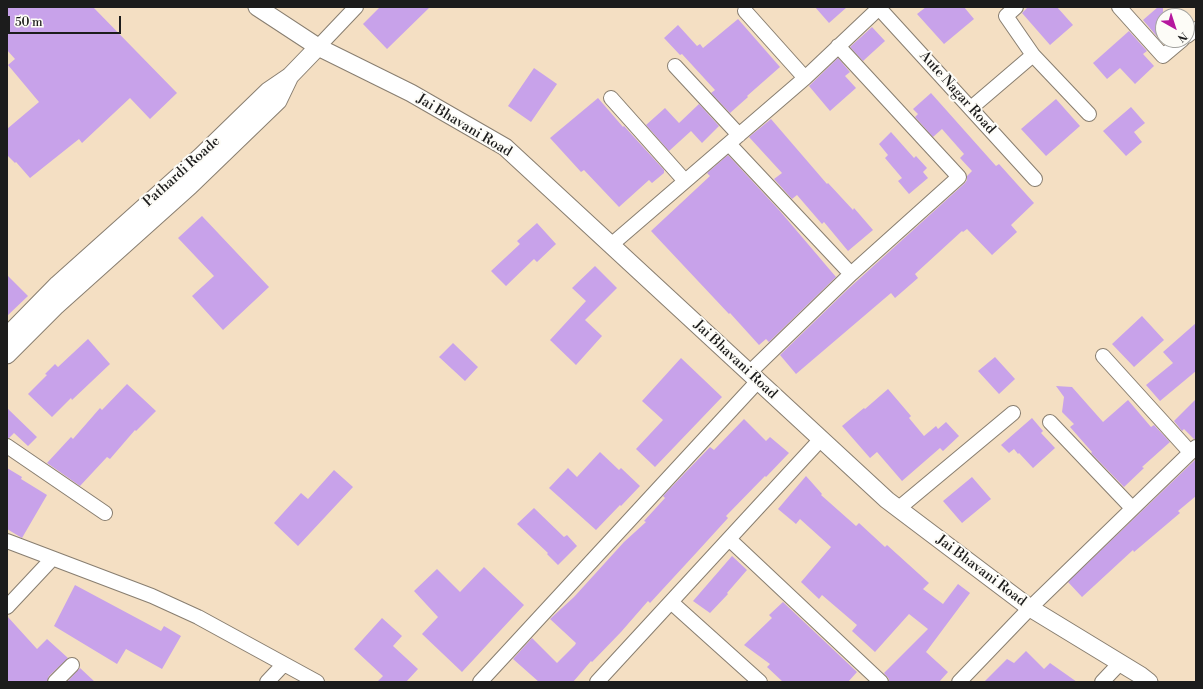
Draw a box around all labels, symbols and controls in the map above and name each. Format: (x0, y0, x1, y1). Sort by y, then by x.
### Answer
scale bar (10, 8, 123, 34)
north arrow (1155, 8, 1195, 48)
text: 50 m (15, 15, 43, 30)
text: N (1174, 28, 1190, 45)
street label: Aute Nagar Road (916, 48, 998, 138)
street label: Jai Bhavani Road (413, 91, 515, 161)
street label: Pathardi Roade (140, 133, 224, 211)
street label: Jai Bhavani Road (690, 317, 780, 403)
street label: Jai Bhavani Road (933, 532, 1029, 610)

